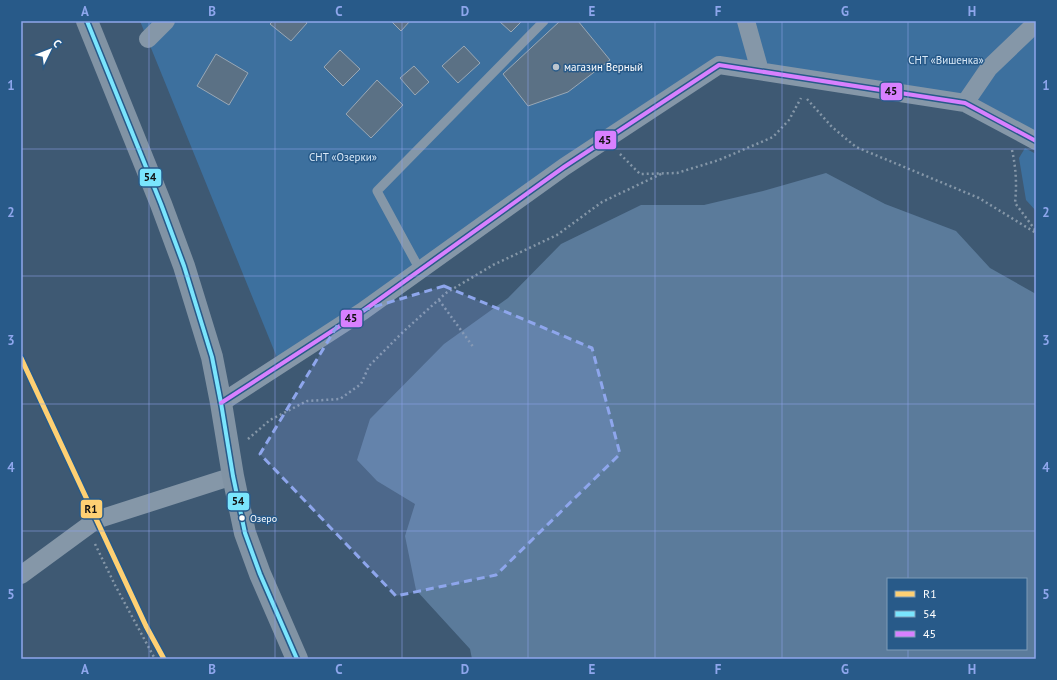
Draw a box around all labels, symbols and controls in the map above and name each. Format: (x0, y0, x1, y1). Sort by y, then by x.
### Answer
text: A (81, 3, 89, 20)
text: B (208, 3, 216, 20)
text: C (335, 3, 343, 20)
text: D (461, 3, 469, 20)
text: E (589, 3, 596, 20)
text: F (715, 3, 722, 20)
text: G (841, 3, 849, 20)
text: H (968, 3, 976, 20)
north arrow (30, 30, 70, 70)
text: С (50, 36, 65, 50)
park label: СНТ «Вишенка» (908, 53, 984, 67)
place label: магазин Верный (564, 60, 643, 74)
marker: магазин Верный (551, 62, 561, 72)
text: 1 (7, 77, 15, 94)
text: 1 (1042, 77, 1050, 94)
line badge: 45 (880, 82, 903, 101)
text: 45 (885, 84, 897, 98)
line badge: 45 (594, 130, 617, 150)
text: 45 (599, 133, 611, 147)
park label: СНТ «Озерки» (309, 150, 377, 164)
line badge: 54 (139, 168, 162, 187)
text: 54 (144, 170, 157, 184)
text: 2 (7, 204, 15, 221)
text: 2 (1042, 204, 1050, 221)
line badge: 45 (340, 309, 363, 328)
text: 45 (345, 311, 357, 325)
text: 3 (7, 332, 15, 349)
text: 3 (1042, 332, 1050, 349)
text: 4 (7, 459, 15, 476)
text: 4 (1042, 459, 1050, 476)
line badge: 54 (227, 492, 250, 511)
text: 54 (232, 494, 245, 508)
line badge: R1 (80, 499, 103, 519)
text: R1 (85, 502, 97, 516)
place label: Озеро (250, 512, 277, 525)
marker: Озеро (237, 513, 247, 523)
legend (887, 578, 1027, 650)
text: 5 (7, 586, 15, 603)
text: R1 (923, 586, 937, 601)
text: 5 (1042, 586, 1050, 603)
text: 54 (923, 606, 937, 621)
text: 45 (923, 626, 936, 641)
text: A (81, 661, 89, 678)
text: B (208, 661, 216, 678)
text: C (335, 661, 343, 678)
text: D (461, 661, 469, 678)
text: E (589, 661, 596, 678)
text: F (715, 661, 722, 678)
text: G (841, 661, 849, 678)
text: H (968, 661, 976, 678)

